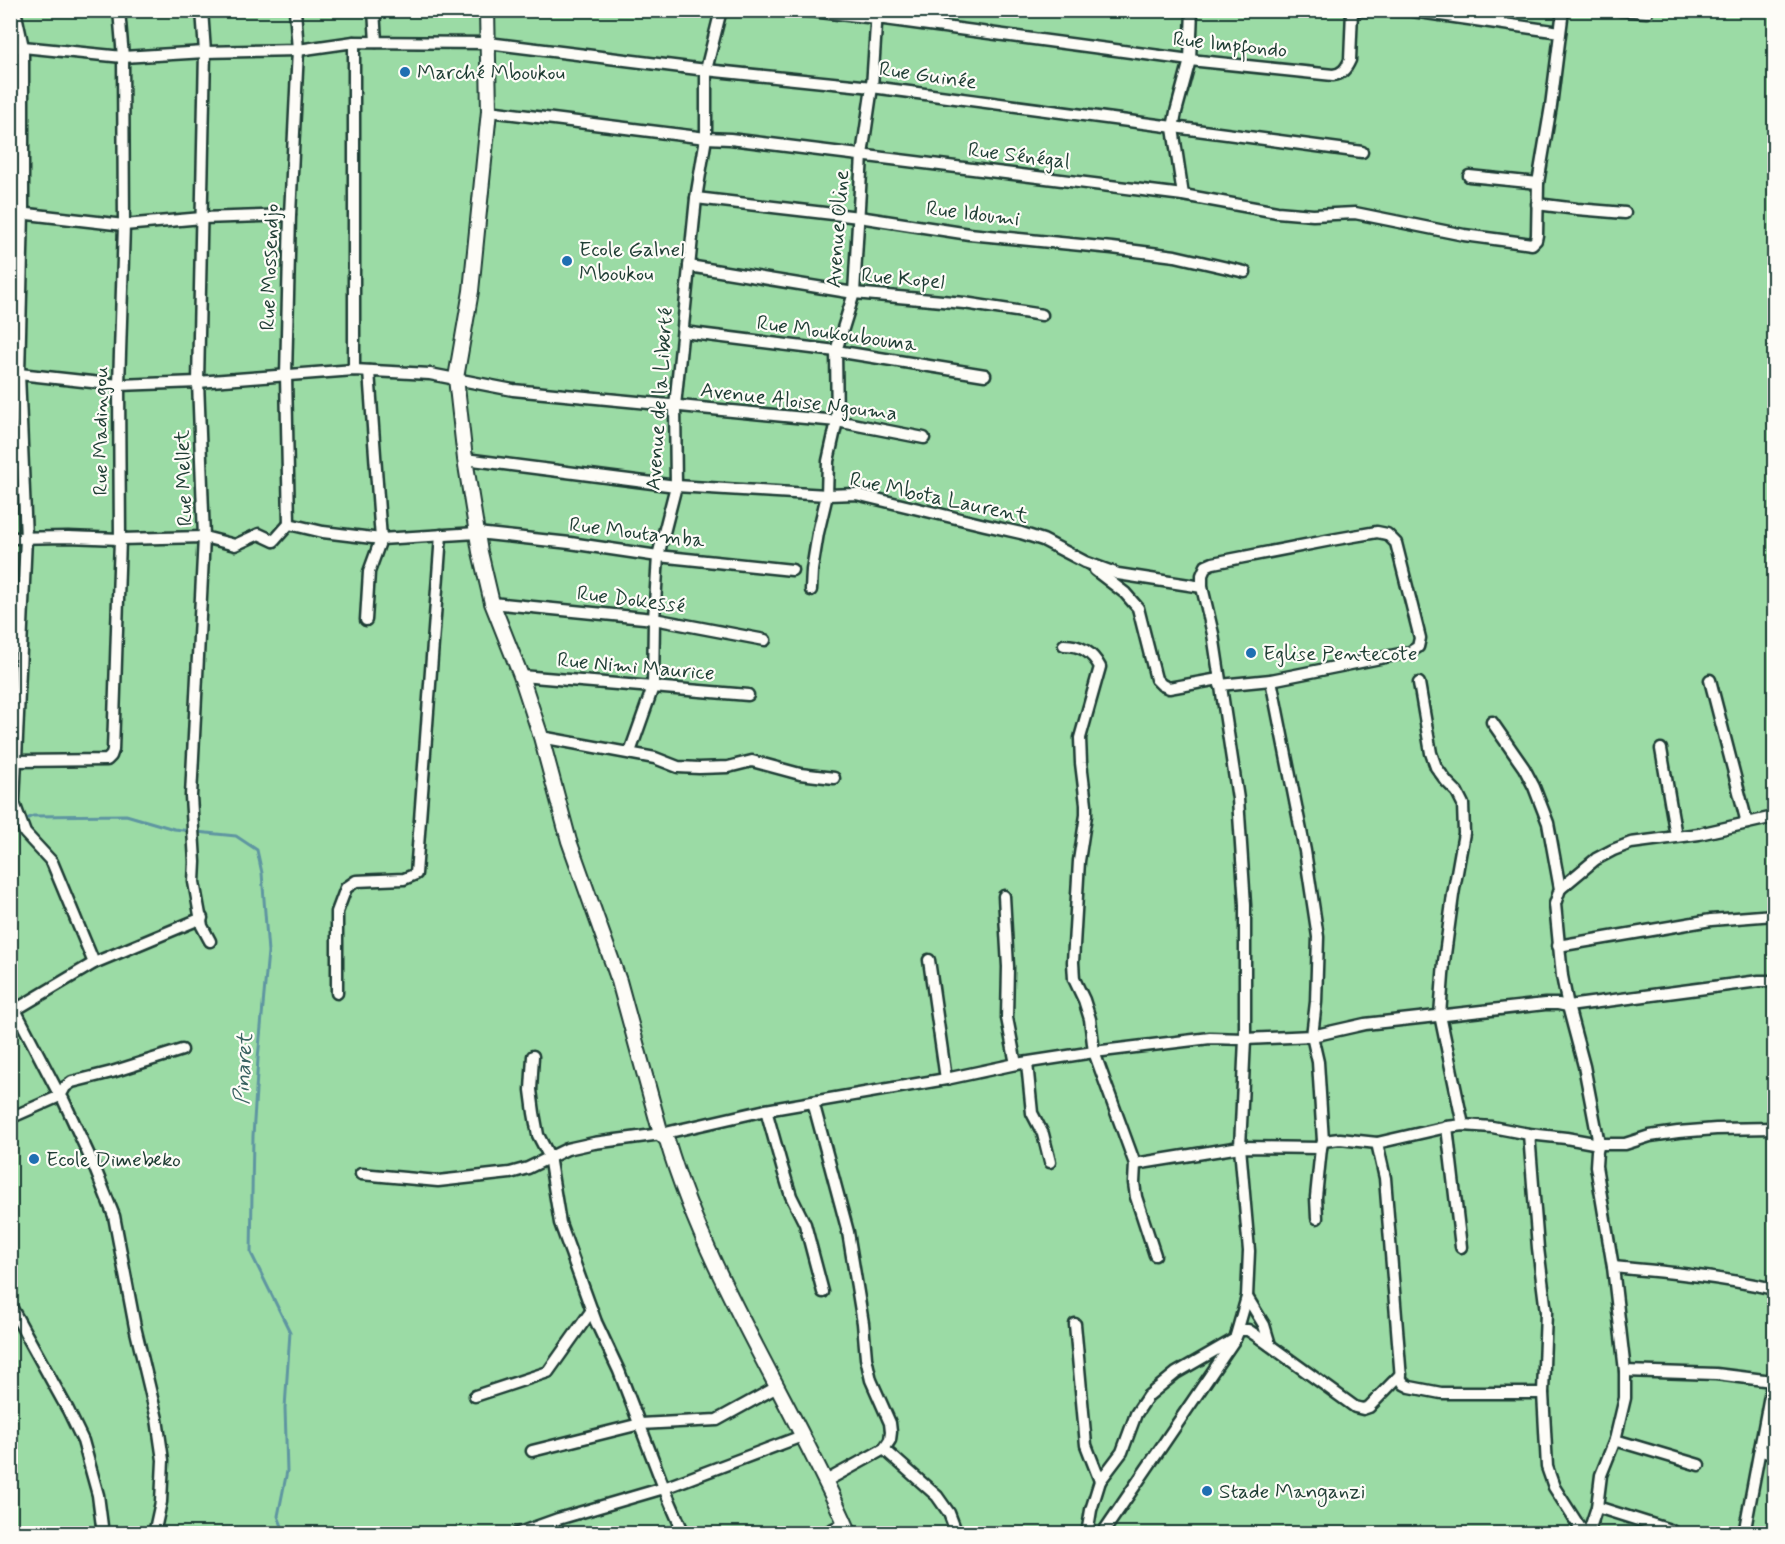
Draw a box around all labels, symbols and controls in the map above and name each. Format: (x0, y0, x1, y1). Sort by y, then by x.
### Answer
street label: Rue Impfondo (1171, 25, 1288, 67)
street label: Rue Guinée (877, 55, 979, 97)
place label: Marché Mboukou (417, 59, 565, 87)
marker: Marché Mboukou (398, 65, 412, 79)
street label: Rue Sénégal (966, 136, 1072, 176)
street label: Avenue Oline (820, 169, 856, 289)
street label: Rue Idoumi (924, 194, 1021, 234)
street label: Rue Mossendjo (254, 203, 286, 331)
place label: Ecole Galnel Mboukou (579, 236, 684, 288)
marker: Ecole Galnel Mboukou (560, 254, 574, 268)
street label: Rue Kopel (860, 261, 946, 297)
street label: Avenue de la Liberté (640, 307, 680, 491)
street label: Rue Moukoubouma (755, 309, 919, 359)
street label: Rue Madingou (87, 367, 115, 495)
street label: Avenue Aloise Ngouma (699, 376, 899, 428)
street label: Rue Mellet (168, 429, 200, 527)
street label: Rue Mbota Laurent (847, 465, 1031, 531)
street label: Rue Moutamba (568, 511, 707, 555)
street label: Rue Dokessé (575, 579, 686, 620)
place label: Eglise Pentecote (1263, 640, 1418, 668)
street label: Rue Nimi Maurice (556, 646, 716, 688)
marker: Eglise Pentecote (1244, 646, 1258, 660)
water label: Pinaret (228, 1032, 260, 1105)
place label: Ecole Dimebeko (46, 1146, 181, 1174)
marker: Ecole Dimebeko (27, 1152, 41, 1166)
place label: Stade Manganzi (1219, 1478, 1365, 1507)
marker: Stade Manganzi (1200, 1484, 1214, 1498)

